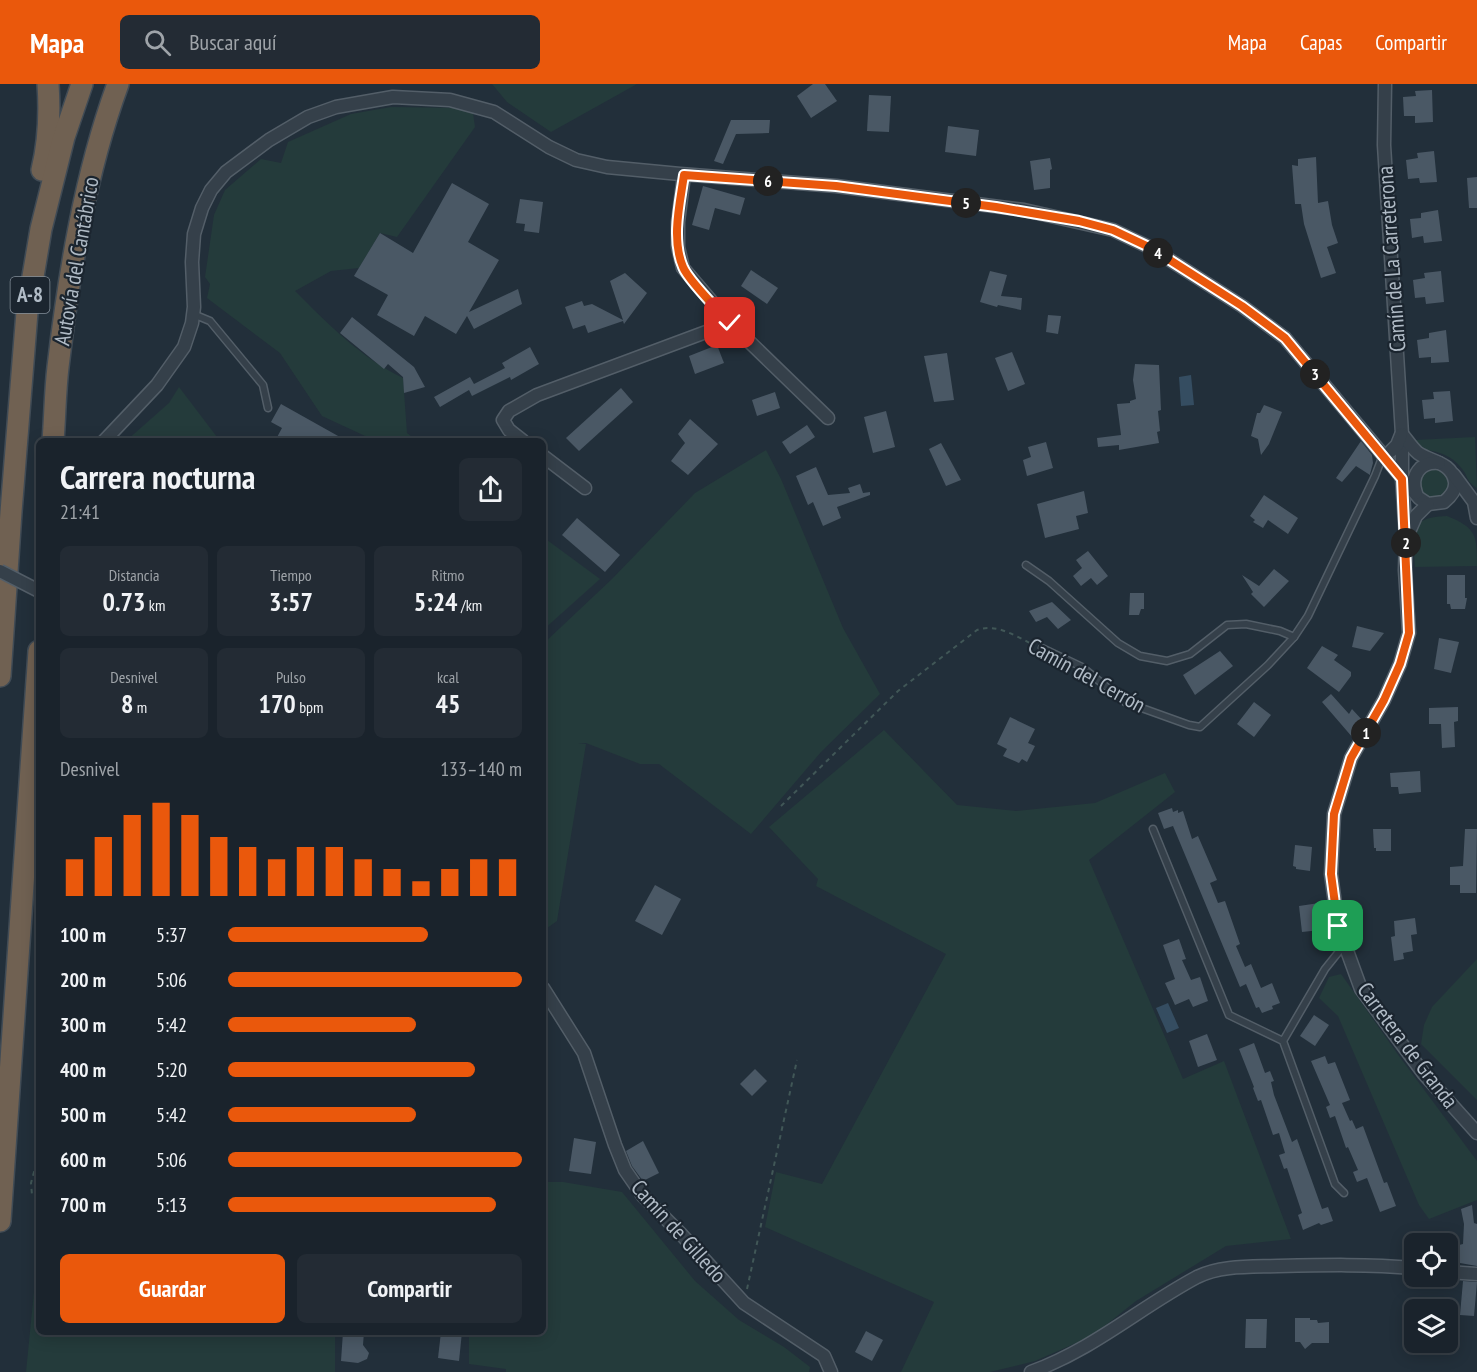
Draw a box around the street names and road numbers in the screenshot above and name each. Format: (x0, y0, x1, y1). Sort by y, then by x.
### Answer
street label: Camín de La Carreterona (1371, 165, 1411, 353)
street label: Autovía del Cantábrico (47, 175, 105, 347)
road number: A-8 (10, 277, 50, 313)
street label: Camín del Cerrón (1023, 631, 1151, 719)
street label: Carretera de Granda (1351, 976, 1465, 1114)
street label: Camín de Gilledo (625, 1174, 733, 1288)

